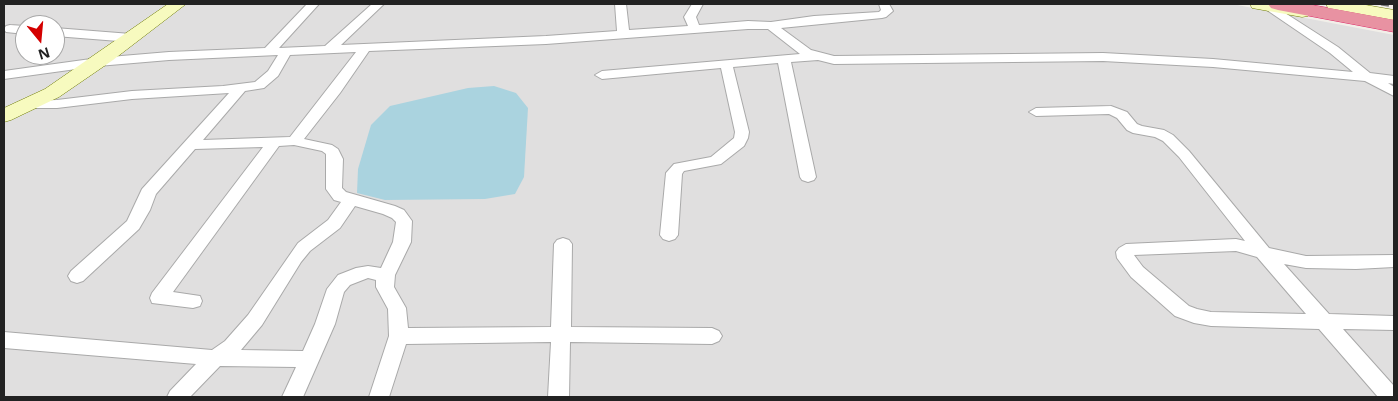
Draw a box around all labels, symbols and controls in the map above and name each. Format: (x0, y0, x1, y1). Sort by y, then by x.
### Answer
north arrow (15, 15, 65, 65)
text: N (36, 43, 52, 65)

